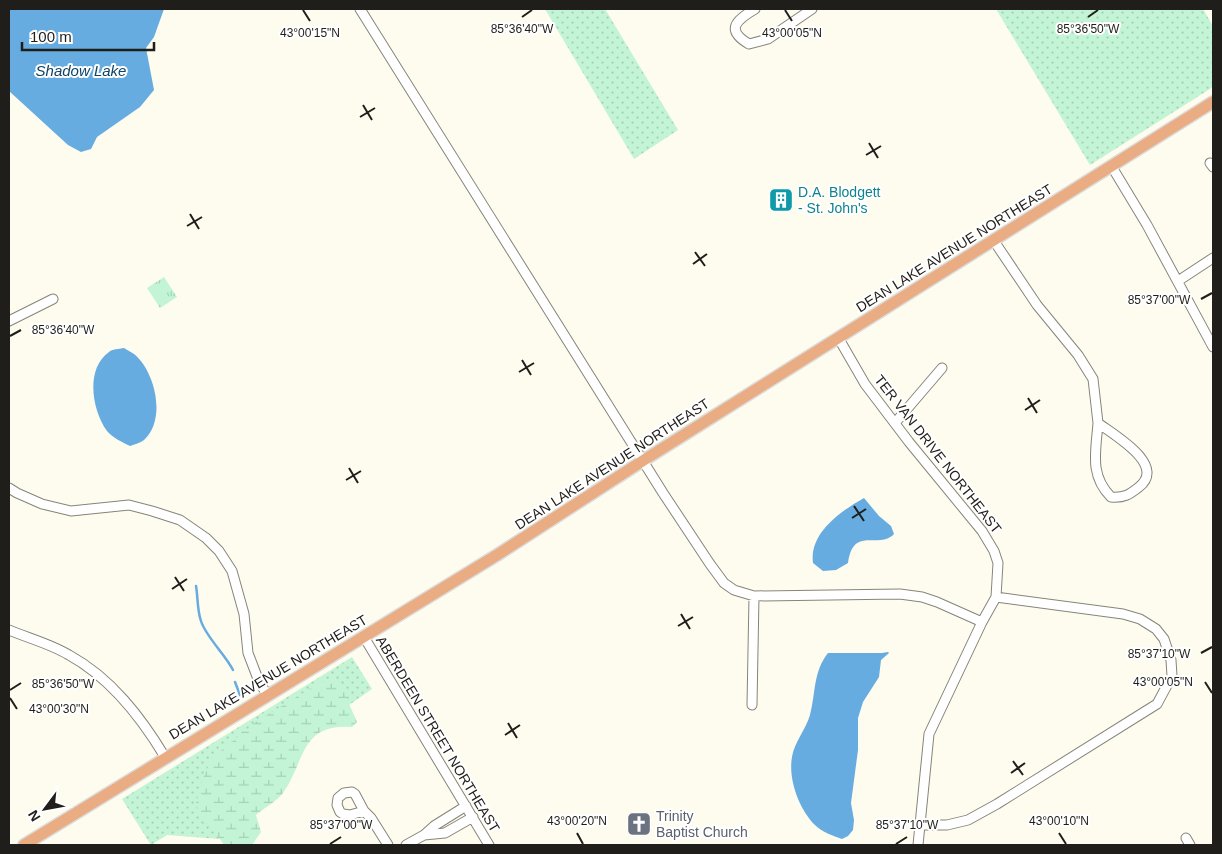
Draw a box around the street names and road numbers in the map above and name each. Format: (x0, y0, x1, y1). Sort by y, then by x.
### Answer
street label: DEAN LAKE AVENUE NORTHEAST (853, 181, 1055, 315)
street label: TER VAN DRIVE NORTHEAST (871, 372, 1005, 537)
street label: DEAN LAKE AVENUE NORTHEAST (512, 395, 712, 533)
street label: DEAN LAKE AVENUE NORTHEAST (166, 611, 370, 743)
street label: ABERDEEN STREET NORTHEAST (373, 633, 503, 835)

